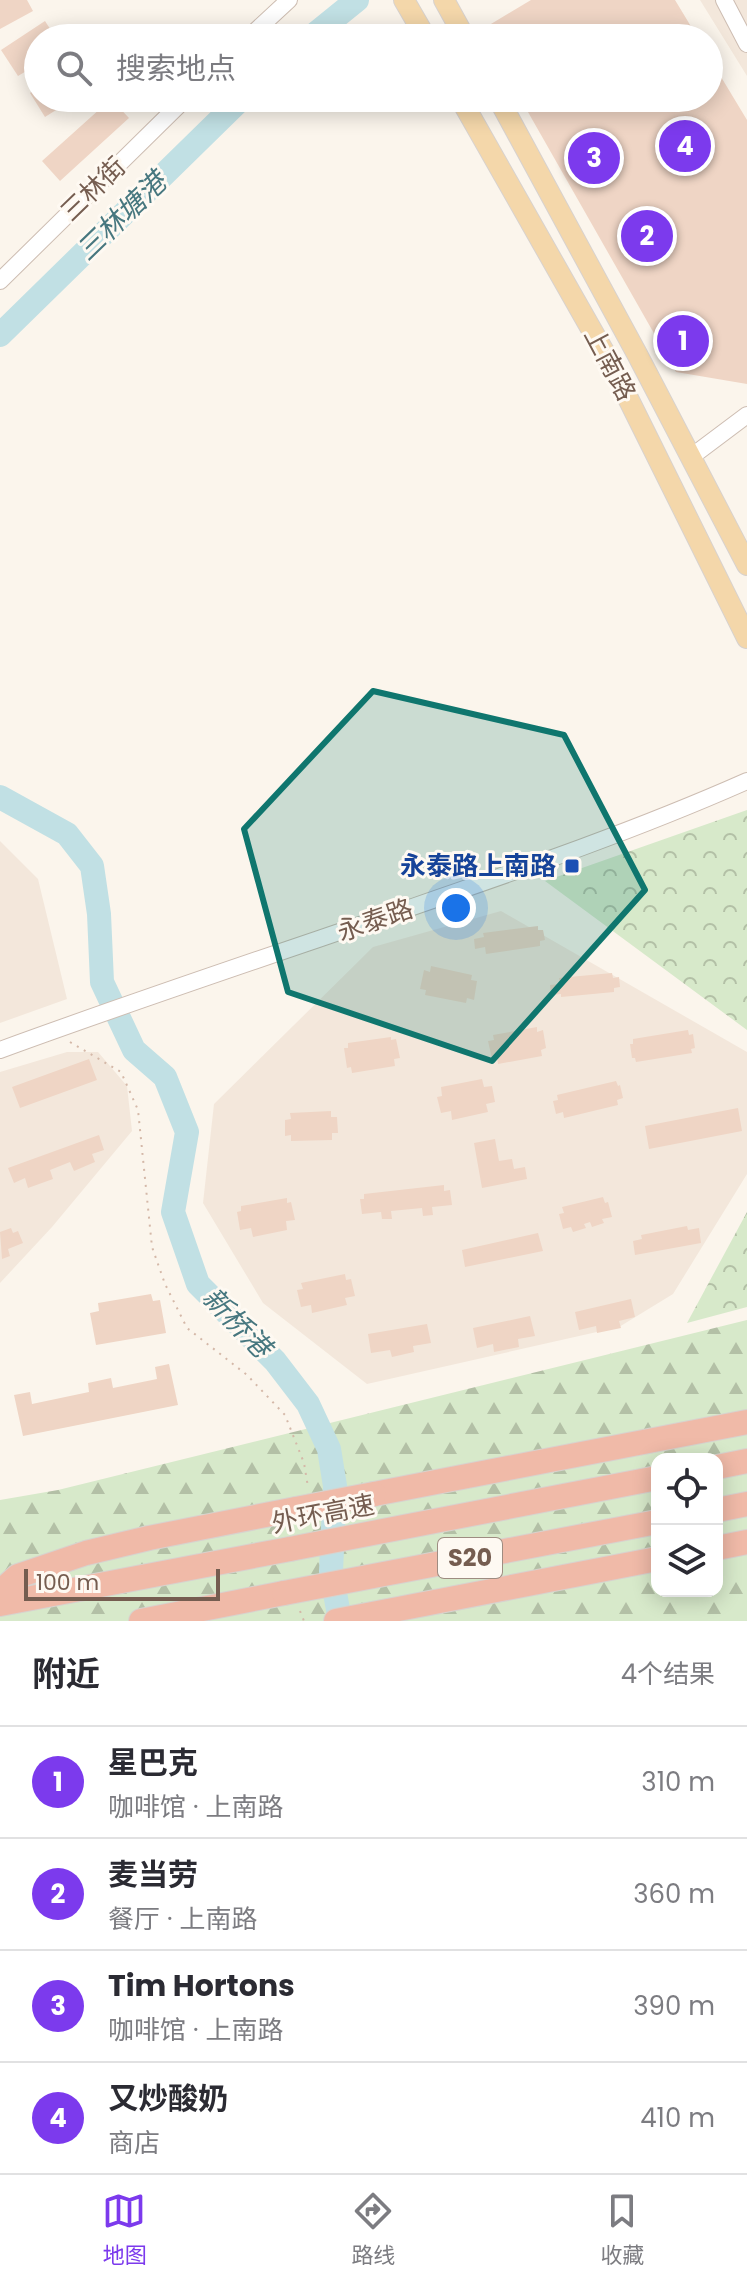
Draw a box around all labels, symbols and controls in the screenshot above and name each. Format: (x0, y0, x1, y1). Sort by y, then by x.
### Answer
search box (24, 24, 723, 112)
icon: search (52, 46, 96, 90)
text: 搜索地点 (116, 47, 236, 90)
pin: 4 (659, 116, 711, 176)
pin: 3 (568, 128, 620, 188)
street label: 三林街 (52, 149, 134, 229)
water label: 三林塘港 (68, 161, 178, 269)
pin: 2 (621, 206, 673, 266)
pin: 1 (657, 311, 709, 371)
street label: 上南路 (576, 321, 644, 407)
place label: 永泰路上南路 (400, 848, 556, 884)
marker: 永泰路上南路 (563, 857, 581, 875)
your location (436, 888, 476, 928)
street label: 永泰路 (332, 890, 418, 950)
water label: 新桥港 (193, 1279, 283, 1369)
map controls (651, 1453, 723, 1597)
button: locate (651, 1453, 723, 1525)
street label: 外环高速 (269, 1486, 377, 1542)
button: layers (651, 1525, 723, 1597)
road number: S20 (438, 1538, 502, 1578)
scale bar (24, 1565, 220, 1601)
text: 100 m (36, 1567, 99, 1598)
text: 附近 (32, 1650, 100, 1698)
text: 4个结果 (621, 1656, 715, 1692)
text: 星巴克 (108, 1741, 198, 1784)
text: 1 (53, 1764, 63, 1800)
text: 310 m (641, 1764, 715, 1800)
text: 咖啡馆 · 上南路 (108, 1789, 283, 1825)
text: 麦当劳 (108, 1853, 198, 1896)
text: 2 (51, 1876, 65, 1912)
text: 360 m (633, 1876, 715, 1912)
text: 餐厅 · 上南路 (108, 1901, 257, 1937)
text: Tim Hortons (108, 1964, 295, 2007)
text: 3 (50, 1988, 66, 2024)
text: 390 m (633, 1988, 715, 2024)
text: 咖啡馆 · 上南路 (108, 2012, 283, 2048)
text: 又炒酸奶 (108, 2077, 228, 2120)
text: 4 (49, 2100, 67, 2136)
text: 410 m (640, 2100, 715, 2136)
text: 商店 (108, 2125, 160, 2161)
tab: 地图 (102, 2189, 147, 2272)
tab: 路线 (351, 2189, 396, 2272)
tab: 收藏 (600, 2189, 645, 2272)

